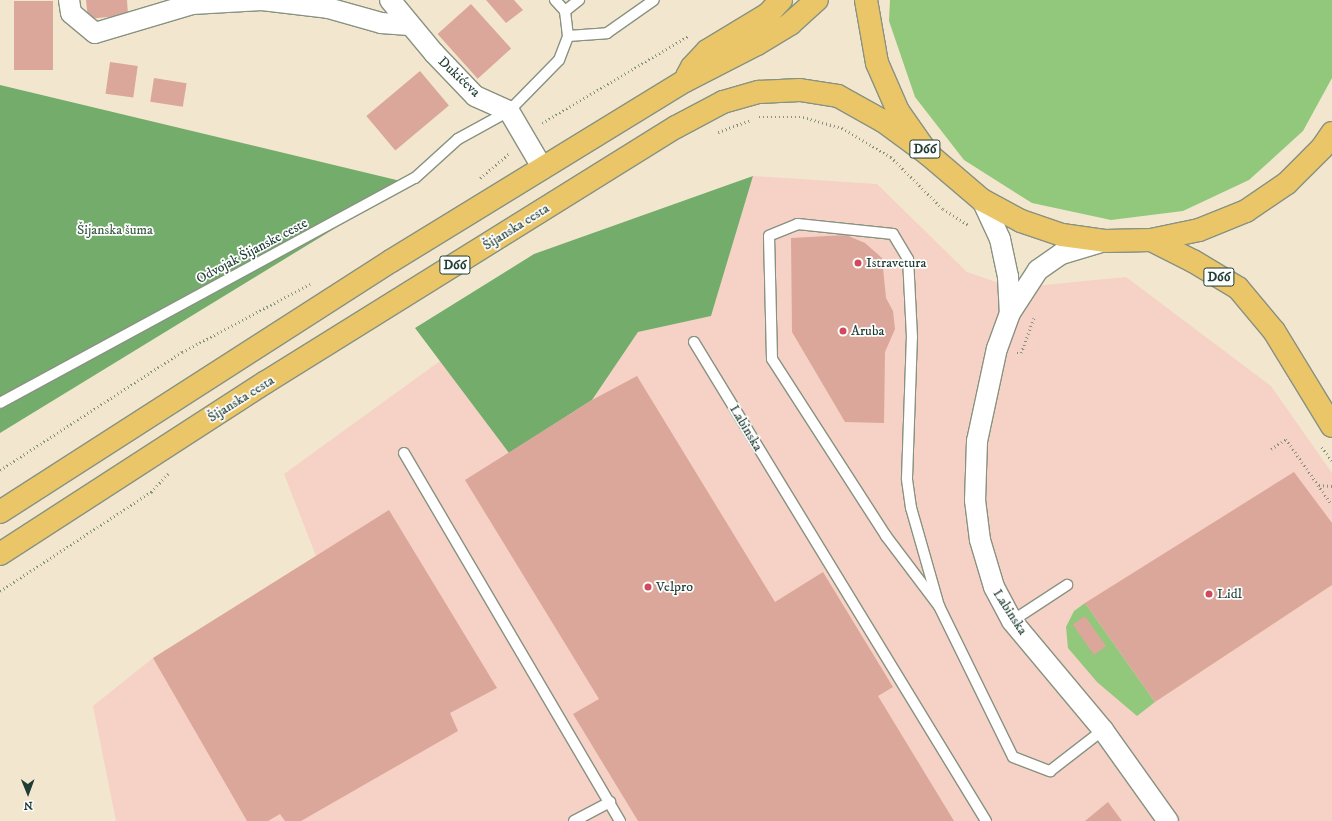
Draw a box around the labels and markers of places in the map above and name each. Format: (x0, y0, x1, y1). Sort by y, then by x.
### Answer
place label: Istravetura (866, 255, 926, 271)
marker: Istravetura (853, 258, 863, 268)
place label: Aruba (851, 323, 884, 339)
marker: Aruba (838, 326, 848, 336)
place label: Velpro (656, 579, 693, 595)
marker: Velpro (643, 582, 653, 592)
place label: Lidl (1217, 586, 1242, 602)
marker: Lidl (1204, 589, 1214, 599)

